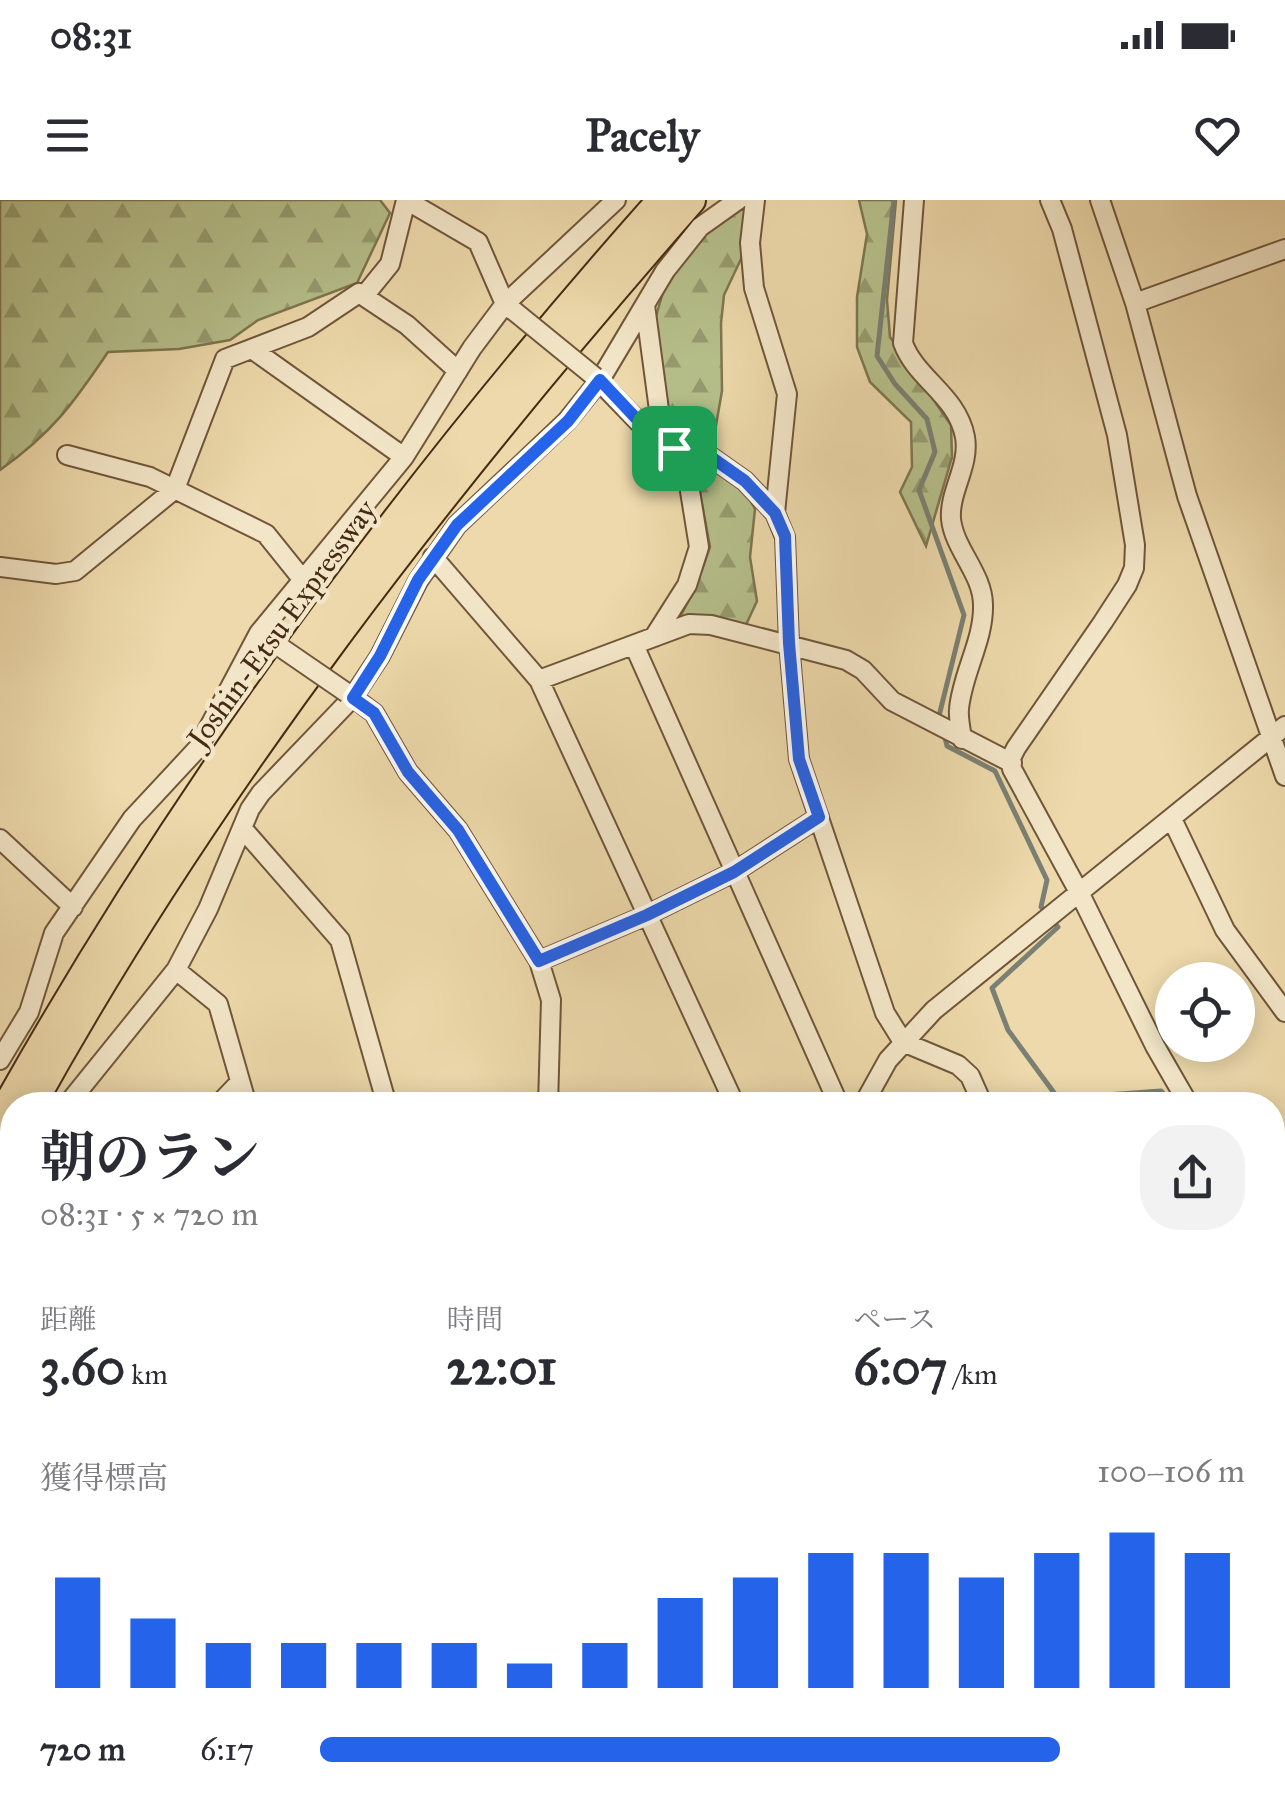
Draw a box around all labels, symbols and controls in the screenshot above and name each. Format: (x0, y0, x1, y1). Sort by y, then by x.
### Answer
text: 08:31 (50, 12, 132, 58)
icon: menu (40, 108, 95, 163)
text: Pacely (585, 108, 700, 163)
icon: heart (1190, 108, 1245, 163)
pin (632, 406, 717, 491)
icon: arrive (647, 421, 702, 476)
street label: Joshin-Etsu Expressway (178, 492, 385, 757)
map controls (1155, 962, 1255, 1062)
button: locate (1155, 962, 1255, 1062)
text: 朝のラン (40, 1124, 260, 1191)
button: share (1140, 1125, 1245, 1230)
text: 08:31 · 5 × 720 m (40, 1195, 258, 1234)
text: 距離 (40, 1302, 96, 1337)
text: 時間 (447, 1302, 503, 1337)
text: ペース (853, 1302, 936, 1337)
text: 3.60 (40, 1337, 125, 1398)
text: 22:01 (447, 1337, 557, 1398)
text: 6:07 (853, 1337, 947, 1398)
text: km (125, 1357, 168, 1392)
text: /km (947, 1357, 997, 1392)
text: 100–106 m (1097, 1452, 1245, 1491)
text: 獲得標高 (40, 1459, 168, 1498)
text: 720 m (40, 1730, 125, 1769)
text: 6:17 (200, 1730, 254, 1769)

